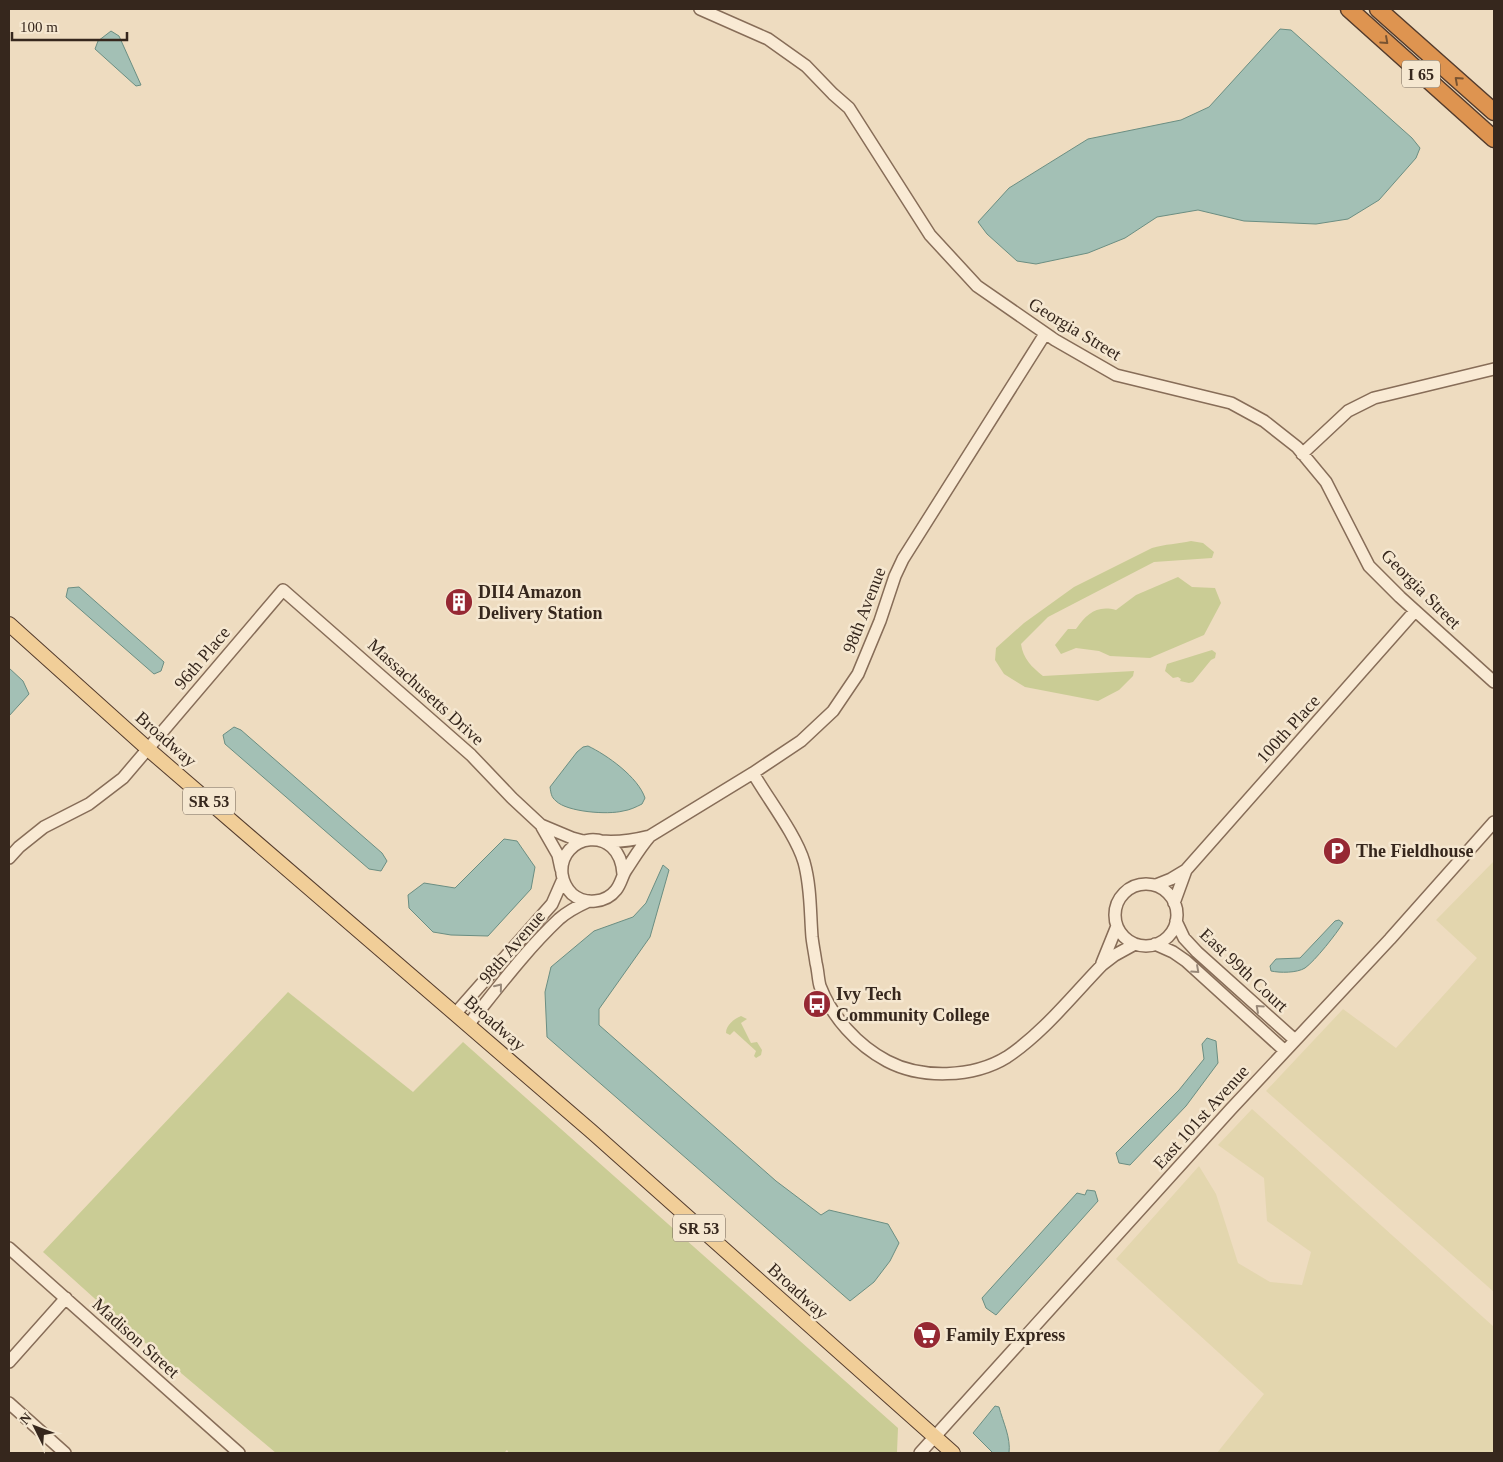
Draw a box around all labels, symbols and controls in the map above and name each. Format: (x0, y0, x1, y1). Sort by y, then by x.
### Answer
scale bar (12, 10, 128, 42)
text: 100 m (20, 19, 58, 35)
one-way arrow (1379, 35, 1388, 44)
road number: I 65 (1402, 61, 1440, 88)
one-way arrow (1454, 76, 1463, 85)
street label: Georgia Street (1025, 294, 1125, 364)
street label: Georgia Street (1377, 545, 1465, 633)
street label: 98th Avenue (839, 564, 889, 656)
place label: DII4 Amazon Delivery Station (478, 582, 602, 623)
building icon: DII4 Amazon Delivery Station (444, 587, 474, 617)
street label: 96th Place (170, 623, 234, 693)
street label: Massachusetts Drive (364, 635, 488, 749)
street label: 100th Place (1252, 691, 1324, 767)
street label: Broadway (132, 707, 200, 771)
road number: SR 53 (183, 788, 235, 814)
parking icon: The Fieldhouse (1322, 836, 1352, 866)
place label: The Fieldhouse (1356, 841, 1474, 861)
street label: 98th Avenue (475, 906, 549, 988)
street label: East 99th Court (1196, 924, 1292, 1016)
one-way arrow (1190, 964, 1199, 973)
one-way arrow (493, 984, 502, 993)
place label: Ivy Tech Community College (836, 984, 989, 1025)
bus stop icon: Ivy Tech Community College (802, 989, 832, 1019)
street label: Broadway (461, 991, 529, 1055)
one-way arrow (1255, 1005, 1264, 1014)
street label: East 101st Avenue (1149, 1061, 1253, 1173)
road number: SR 53 (673, 1214, 725, 1242)
street label: Broadway (764, 1259, 832, 1323)
street label: Madison Street (89, 1294, 183, 1382)
supermarket icon: Family Express (912, 1320, 942, 1350)
place label: Family Express (946, 1325, 1065, 1345)
north arrow (10, 1402, 60, 1452)
text: N (17, 1410, 35, 1427)

